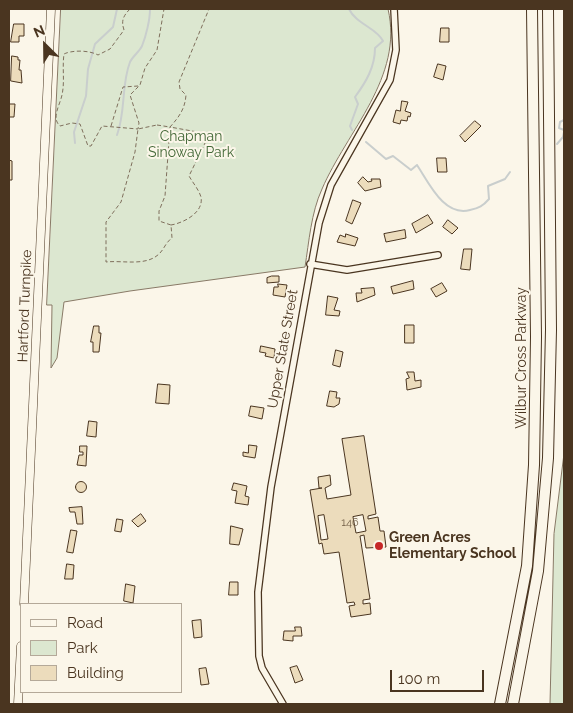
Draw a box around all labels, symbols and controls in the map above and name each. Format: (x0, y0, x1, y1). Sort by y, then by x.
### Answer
north arrow (20, 20, 70, 70)
text: N (31, 22, 47, 41)
park label: Chapman Sinoway Park (148, 129, 234, 162)
street label: Hartford Turnpike (15, 249, 35, 363)
street label: Wilbur Cross Parkway (514, 287, 530, 429)
street label: Upper State Street (264, 288, 302, 410)
house number: 146 (341, 516, 359, 530)
place label: Green Acres Elementary School (389, 530, 516, 562)
marker: Green Acres Elementary School (373, 540, 385, 552)
legend (20, 603, 182, 693)
text: Road (67, 614, 103, 632)
text: Park (67, 639, 98, 657)
scale bar (393, 660, 487, 692)
text: Building (67, 664, 124, 682)
text: 100 m (398, 670, 440, 688)

